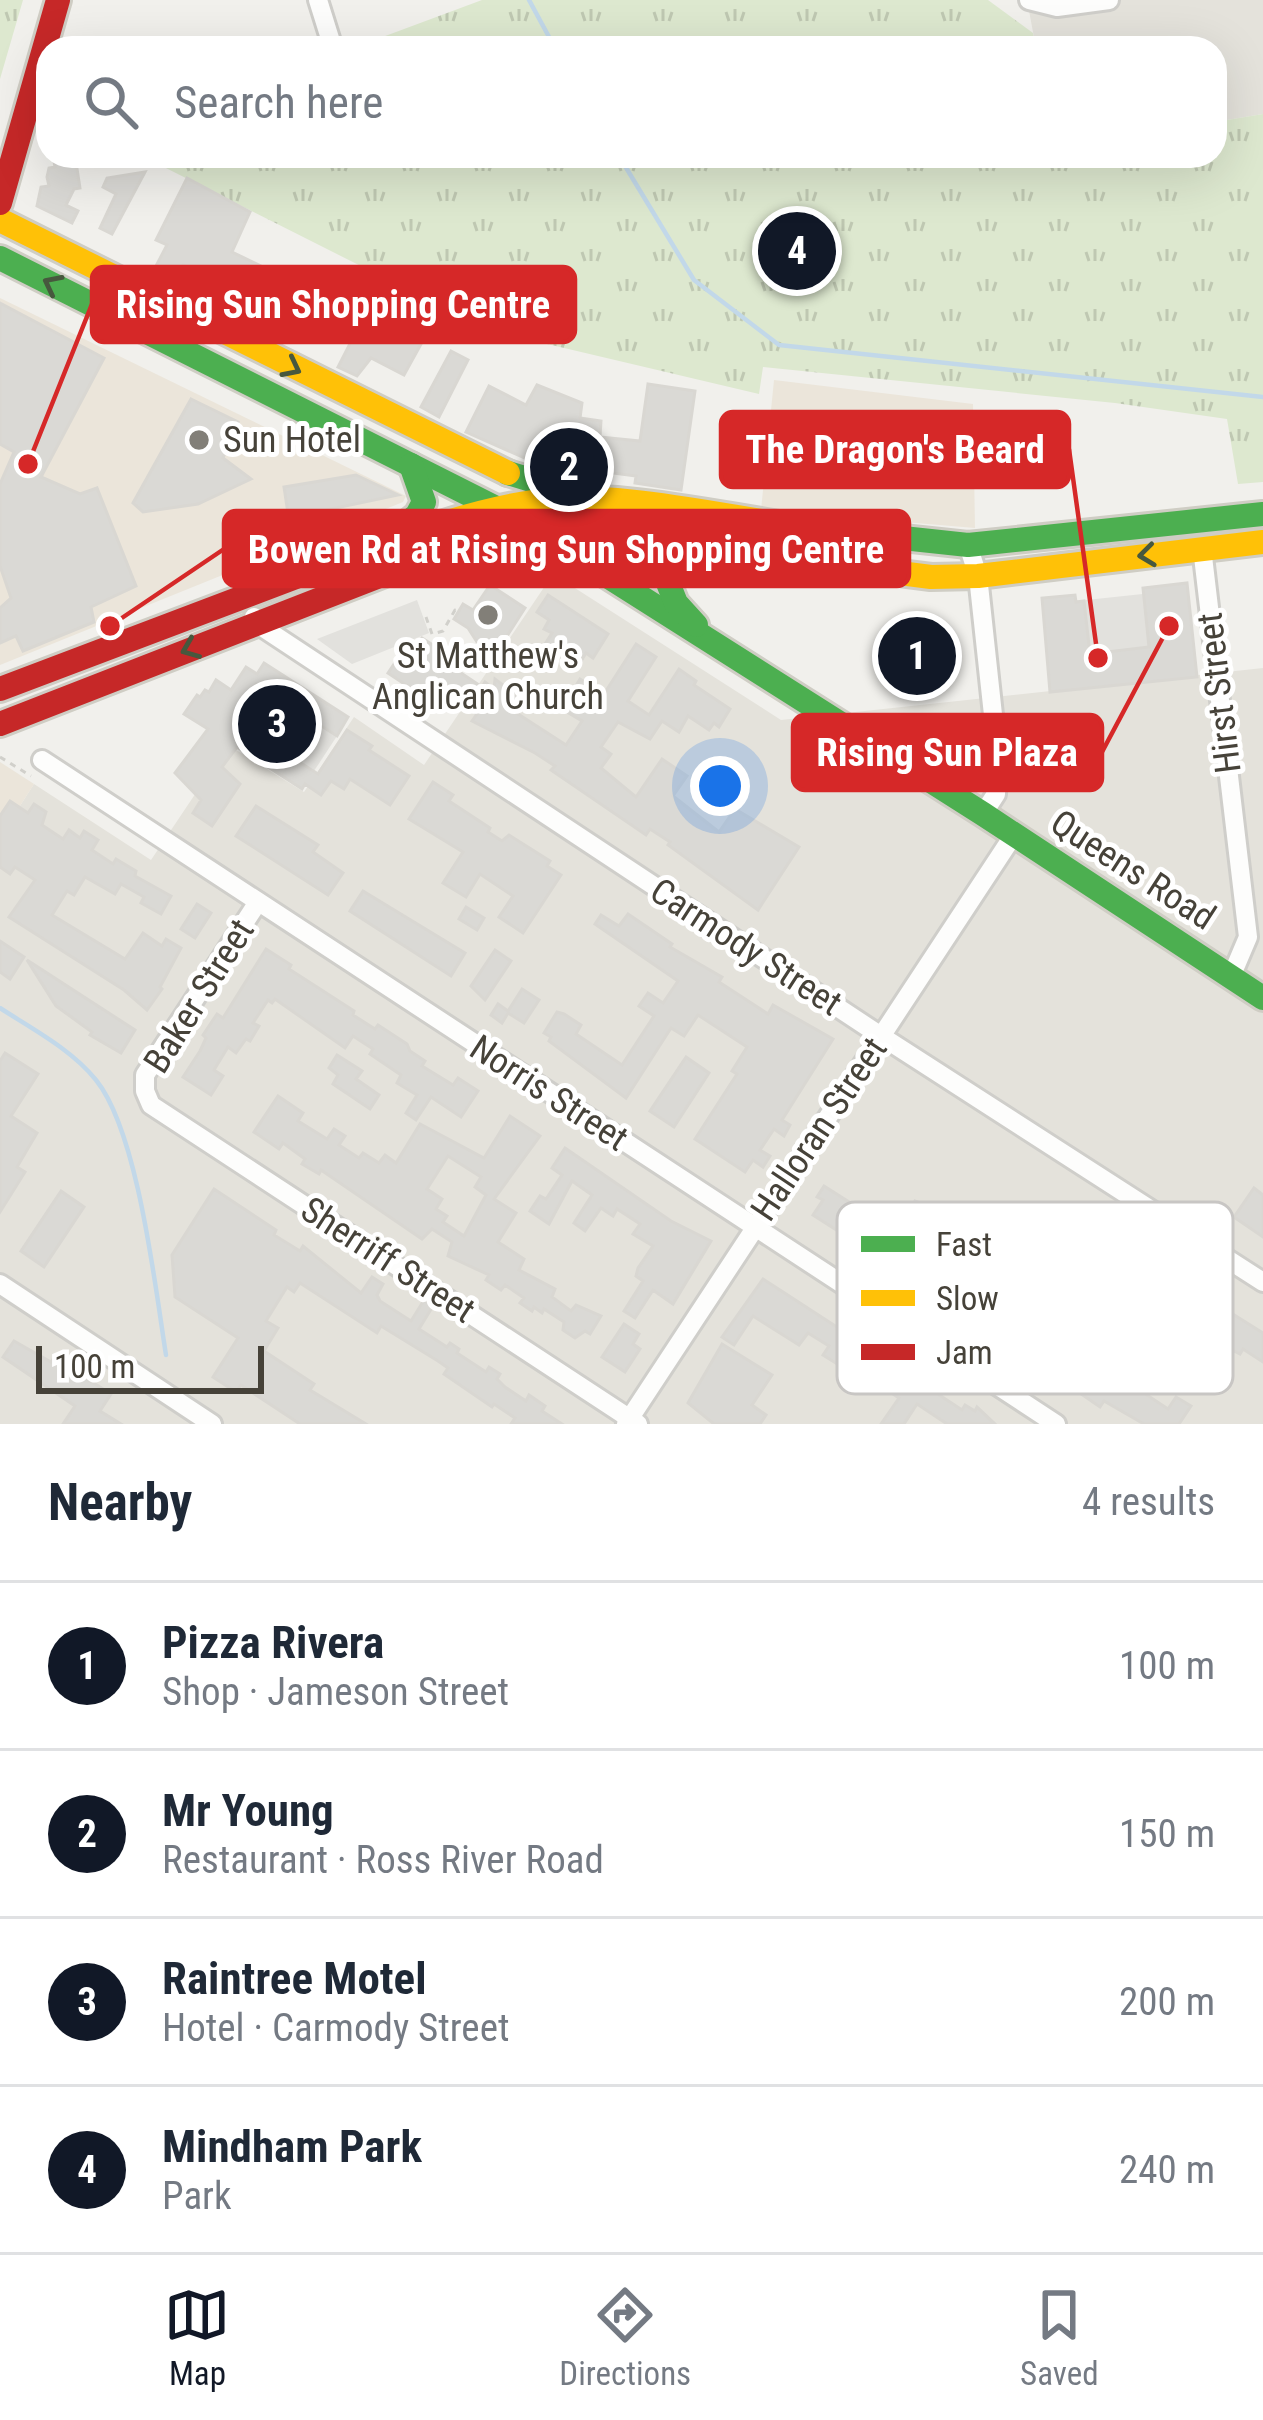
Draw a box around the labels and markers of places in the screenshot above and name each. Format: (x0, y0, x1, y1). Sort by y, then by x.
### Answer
pin: 4 (758, 206, 836, 296)
callout: Rising Sun Shopping Centre (92, 267, 575, 342)
callout: The Dragon's Beard (721, 412, 1069, 487)
place label: Sun Hotel (223, 419, 361, 461)
pin: 2 (530, 422, 608, 512)
marker: Sun Hotel (186, 427, 212, 453)
callout: Bowen Rd at Rising Sun Shopping Centre (224, 511, 909, 586)
marker: St Matthew's Anglican Church (475, 602, 501, 628)
pin: 1 (878, 611, 956, 701)
place label: St Matthew's Anglican Church (372, 635, 604, 718)
pin: 3 (238, 679, 316, 769)
callout: Rising Sun Plaza (793, 715, 1102, 790)

